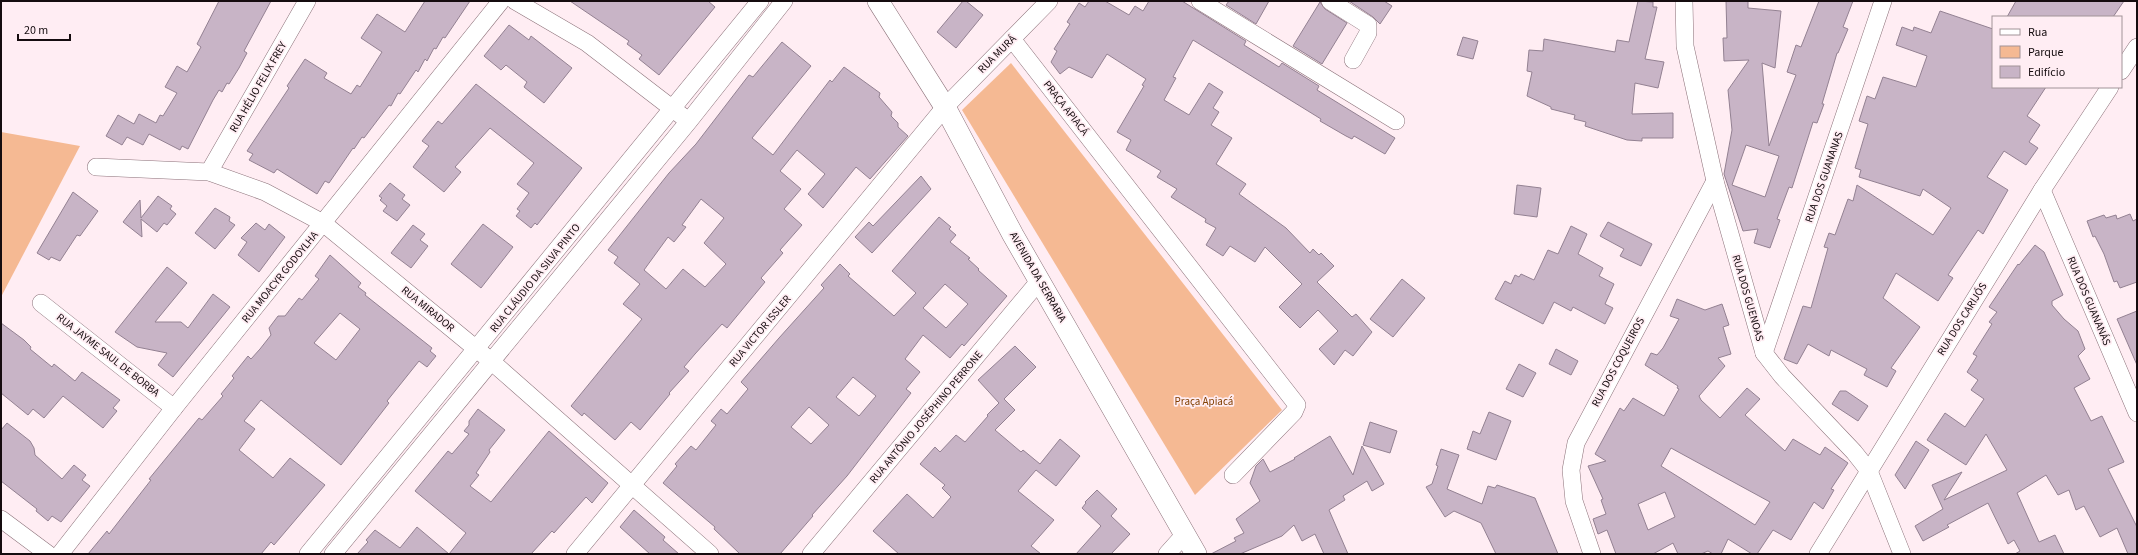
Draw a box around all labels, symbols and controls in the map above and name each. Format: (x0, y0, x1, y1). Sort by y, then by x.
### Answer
scale bar (18, 16, 70, 42)
legend (1992, 16, 2122, 88)
text: 20 m (24, 22, 48, 39)
text: Rua (2028, 24, 2047, 41)
street label: RUA MURÁ (974, 31, 1020, 77)
street label: RUA HÉLIO FELIX FREY (226, 38, 290, 135)
text: Parque (2028, 44, 2064, 61)
text: Edifício (2028, 64, 2065, 81)
street label: PRAÇA APIACÁ (1040, 77, 1092, 139)
street label: RUA DOS GUANANAS (1801, 129, 1847, 224)
street label: RUA CLÁUDIO DA SILVA PINTO (486, 220, 584, 336)
street label: RUA MOACYR GODOYLHA (238, 228, 322, 326)
street label: AVENIDA DA SERRARIA (1006, 229, 1070, 325)
street label: RUA DOS GUENOAS (1728, 253, 1768, 343)
street label: RUA DOS GUANANÁS (2063, 254, 2115, 348)
street label: RUA DOS CARIJÓS (1934, 280, 1991, 358)
street label: RUA MIRADOR (398, 283, 458, 335)
street label: RUA VICTOR ISSLER (726, 292, 794, 370)
street label: RUA JAYME SAUL DE BORBA (53, 310, 163, 400)
street label: RUA DOS COQUEIROS (1588, 315, 1648, 409)
street label: RUA ANTÔNIO JOSÉPHINO PERRONE (866, 347, 986, 486)
park label: Praça Apiacá (1175, 394, 1233, 409)

